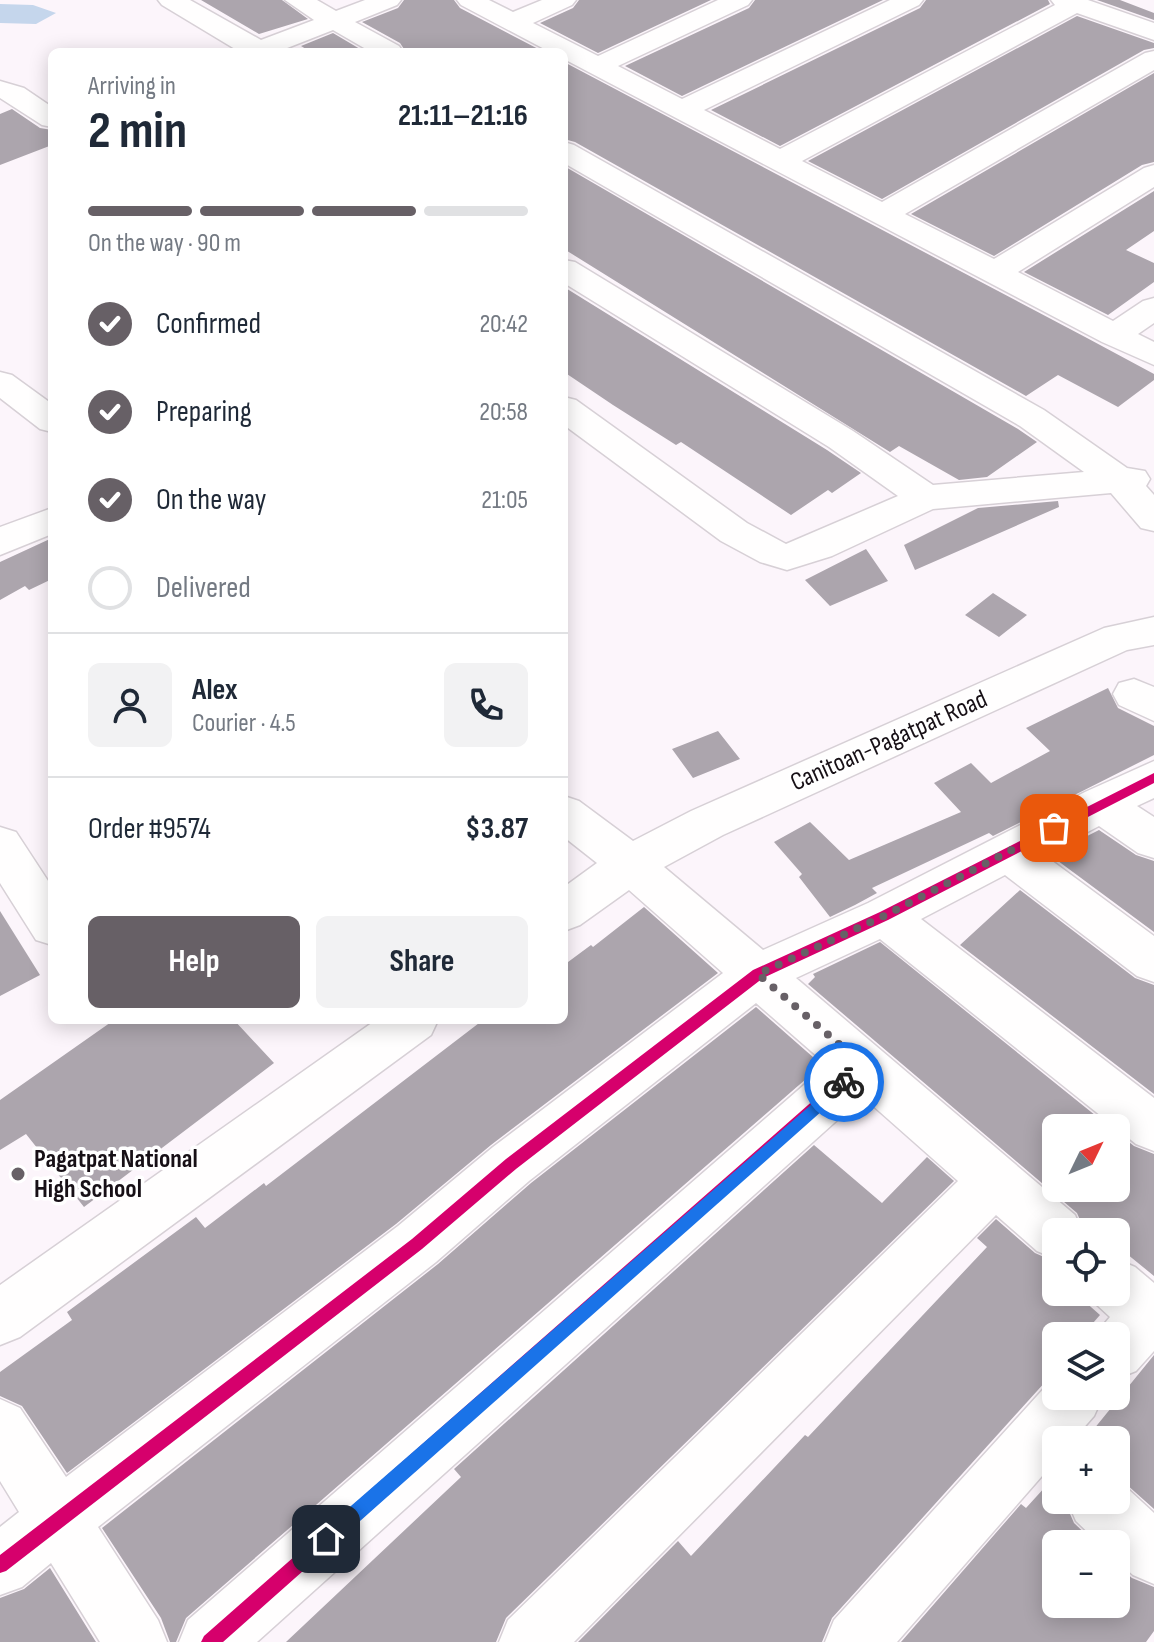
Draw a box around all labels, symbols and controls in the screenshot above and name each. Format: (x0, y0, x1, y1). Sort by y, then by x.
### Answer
text: Arriving in (88, 71, 176, 102)
text: 21:11–21:16 (398, 98, 528, 134)
text: 2 min (88, 100, 187, 163)
text: On the way · 90 m (88, 228, 241, 259)
icon: check (88, 302, 132, 346)
text: Confirmed (156, 306, 261, 342)
text: 20:42 (479, 309, 528, 340)
icon: check (88, 390, 132, 434)
text: Preparing (156, 394, 252, 430)
text: 20:58 (479, 397, 528, 428)
icon: check (88, 478, 132, 522)
text: On the way (156, 482, 266, 518)
text: 21:05 (481, 485, 528, 516)
text: Delivered (156, 570, 251, 606)
button: person (88, 663, 172, 747)
button: phone (444, 663, 528, 747)
text: Alex (192, 672, 238, 708)
street label: Canitoan-Pagatpat Road (786, 684, 992, 798)
text: Courier · 4.5 (192, 708, 296, 739)
pin (1020, 794, 1088, 862)
icon: bag (1032, 806, 1076, 850)
text: Order #9574 (88, 811, 211, 847)
text: $3.87 (465, 811, 528, 847)
button: Help (88, 916, 300, 1008)
button: Share (316, 916, 528, 1008)
courier (804, 1042, 884, 1122)
icon: bike (822, 1060, 866, 1104)
north arrow (1042, 1114, 1130, 1202)
map controls (1042, 1114, 1130, 1618)
place label: Pagatpat National High School (34, 1144, 198, 1205)
marker: Pagatpat National High School (9, 1165, 27, 1183)
button: locate (1042, 1218, 1130, 1306)
button: layers (1042, 1322, 1130, 1410)
button: + (1042, 1426, 1130, 1514)
pin (292, 1505, 360, 1573)
icon: home (304, 1517, 348, 1561)
button: − (1042, 1530, 1130, 1618)

